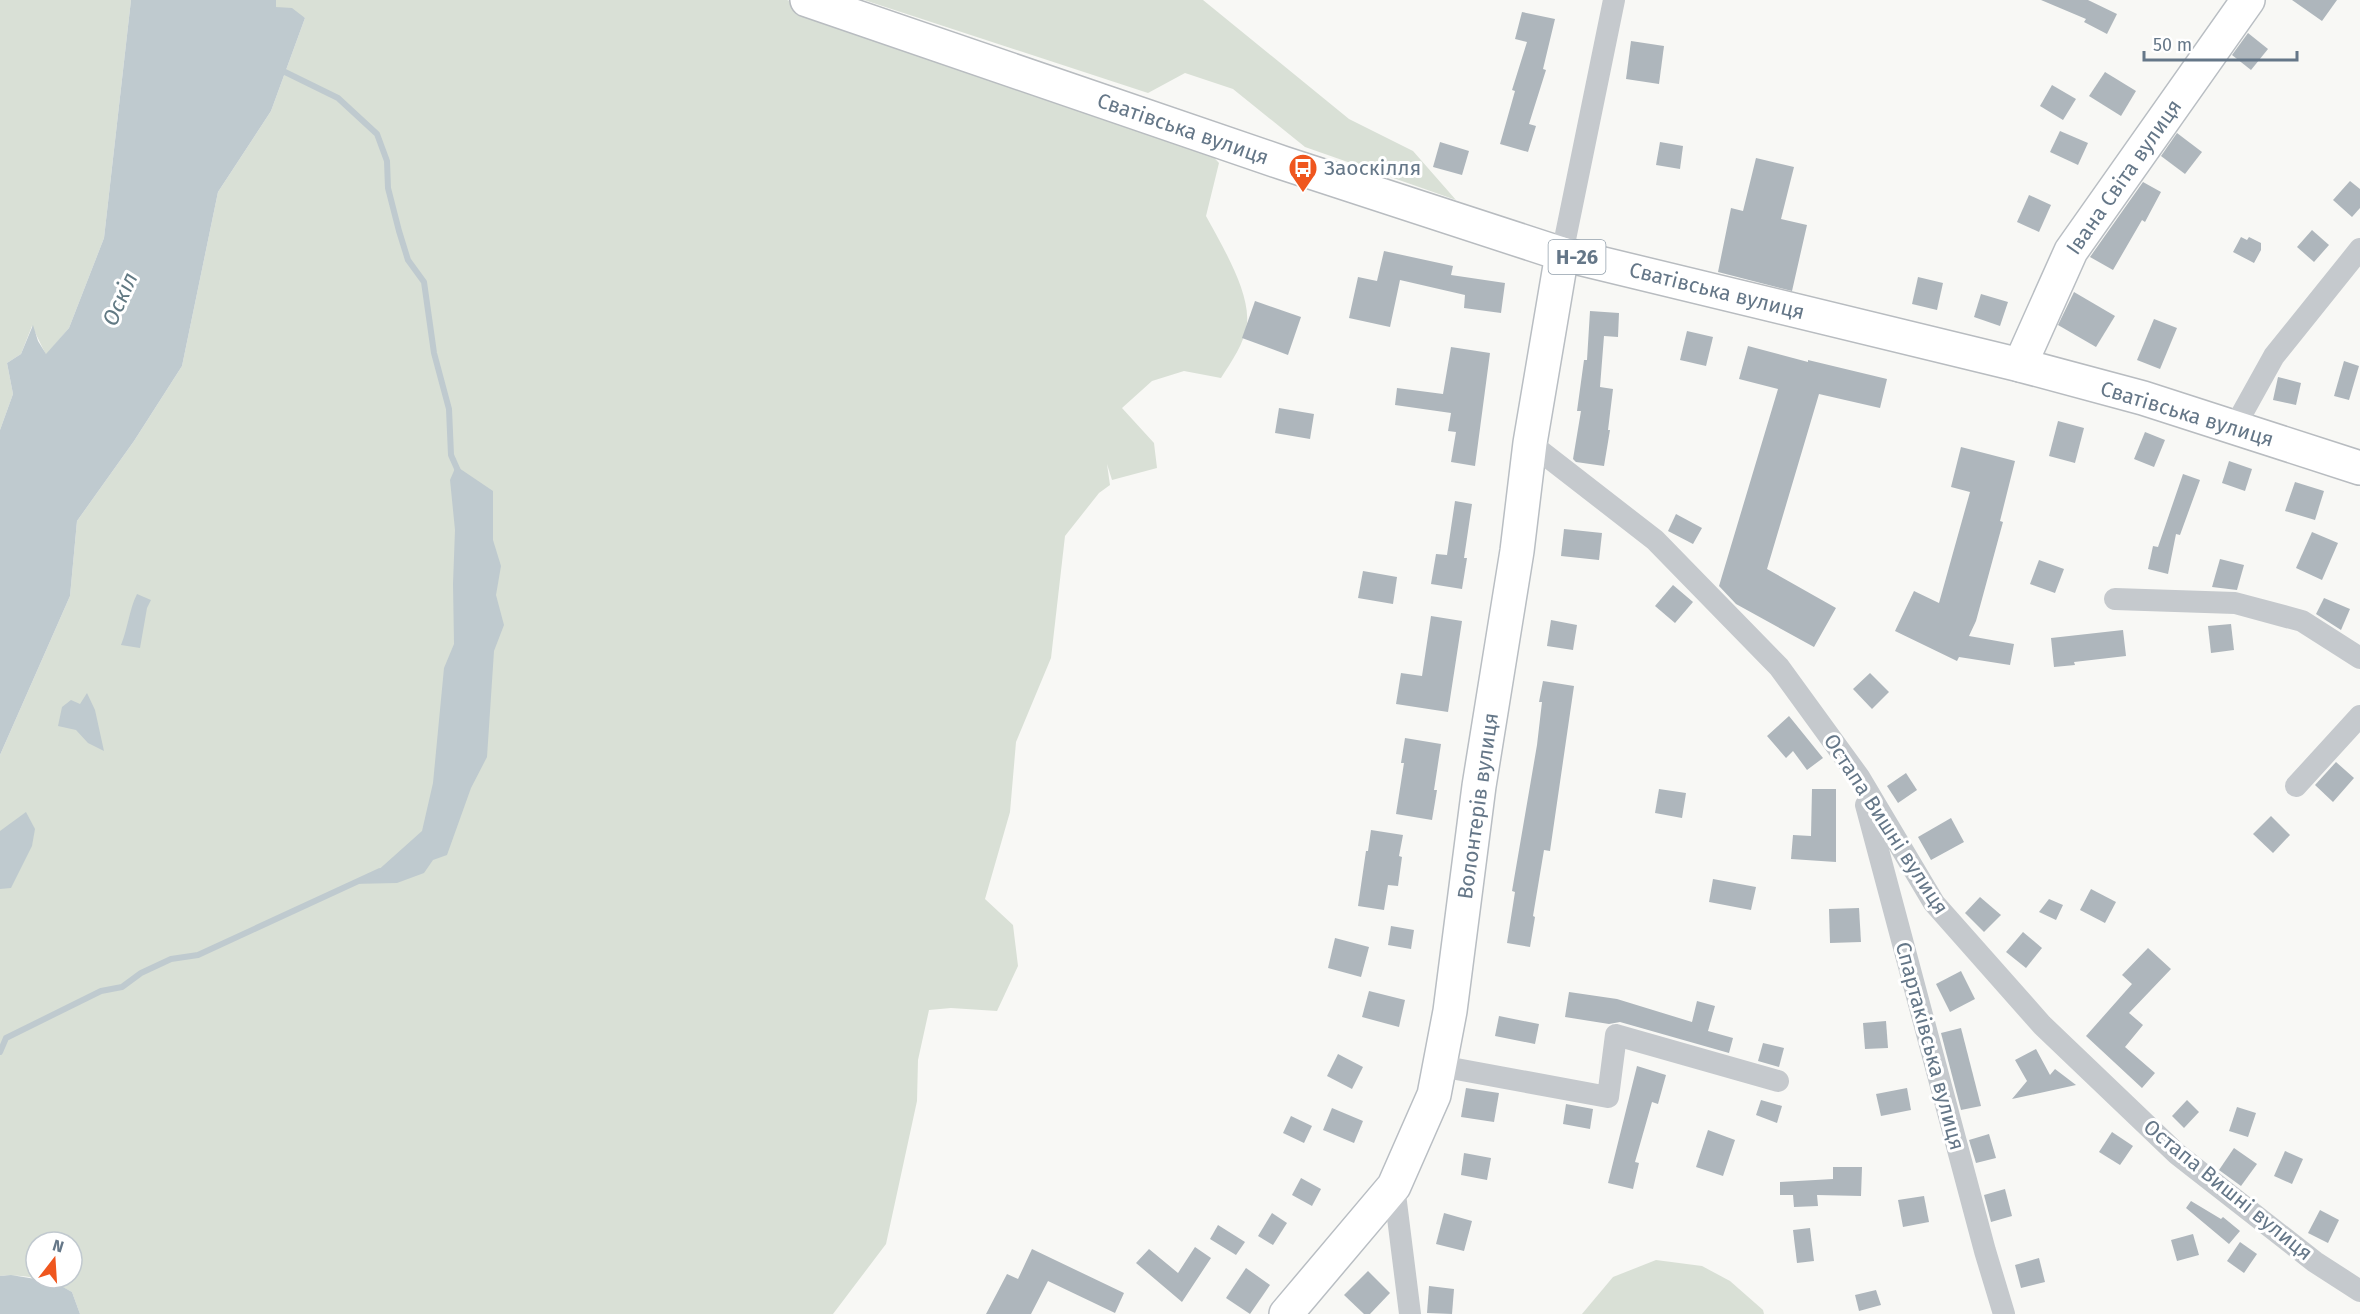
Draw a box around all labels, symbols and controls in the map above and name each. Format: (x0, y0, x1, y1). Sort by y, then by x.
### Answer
scale bar (2144, 24, 2297, 62)
text: 50 m (2153, 34, 2192, 56)
street label: Сватівська вулиця (1094, 87, 1272, 171)
street label: Івана Світа вулиця (2061, 94, 2187, 260)
bus stop icon: Заоскілля (1287, 152, 1319, 194)
place label: Заоскілля (1324, 155, 1421, 181)
road number: Н-26 (1548, 240, 1606, 274)
street label: Сватівська вулиця (1627, 257, 1807, 325)
water label: Оскіл (96, 268, 144, 330)
street label: Сватівська вулиця (2097, 375, 2277, 453)
street label: Волонтерів вулиця (1452, 711, 1504, 901)
street label: Остапа Вишні вулиця (1818, 729, 1954, 919)
street label: Спартаківська вулиця (1890, 939, 1970, 1153)
street label: Остапа Вишні вулиця (2138, 1114, 2318, 1266)
north arrow (24, 1230, 84, 1290)
text: N (50, 1235, 66, 1257)

